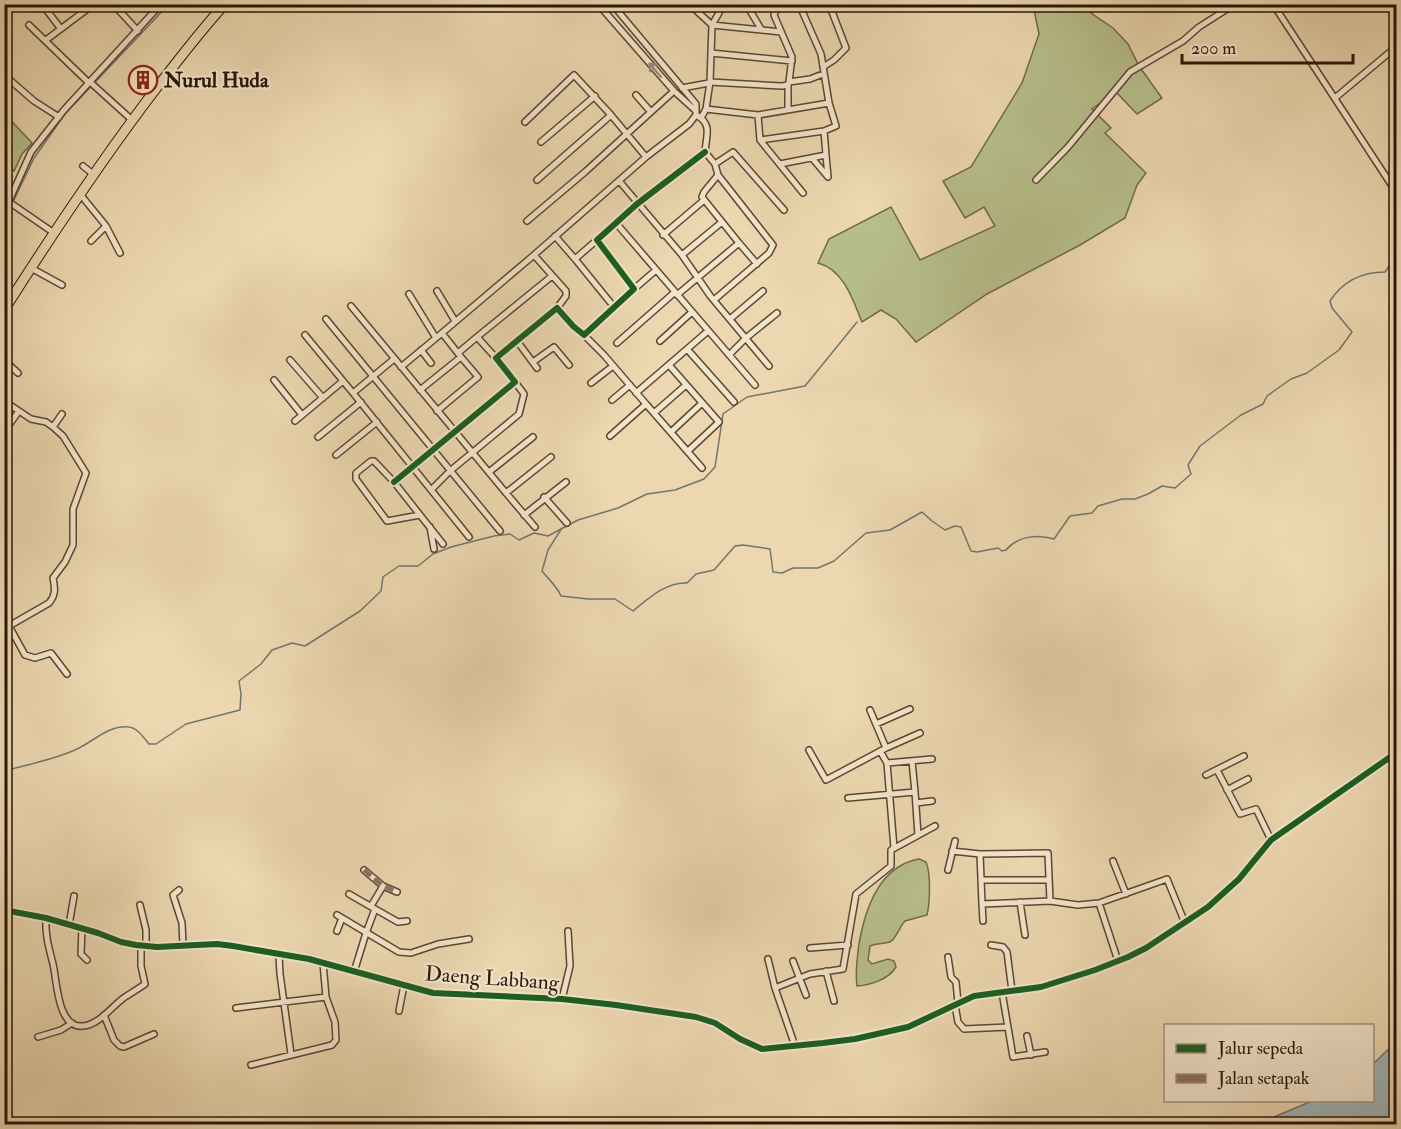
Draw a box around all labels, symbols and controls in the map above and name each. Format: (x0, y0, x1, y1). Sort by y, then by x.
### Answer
scale bar (1182, 27, 1353, 65)
text: 200 m (1191, 37, 1236, 60)
one-way arrow (648, 63, 662, 78)
building icon: Nurul Huda (127, 64, 159, 96)
place label: Nurul Huda (163, 67, 270, 94)
street label: Daeng Labbang (424, 960, 561, 997)
legend (1164, 1024, 1374, 1102)
text: Jalur sepeda (1217, 1037, 1304, 1060)
text: Jalan setapak (1217, 1067, 1310, 1090)

